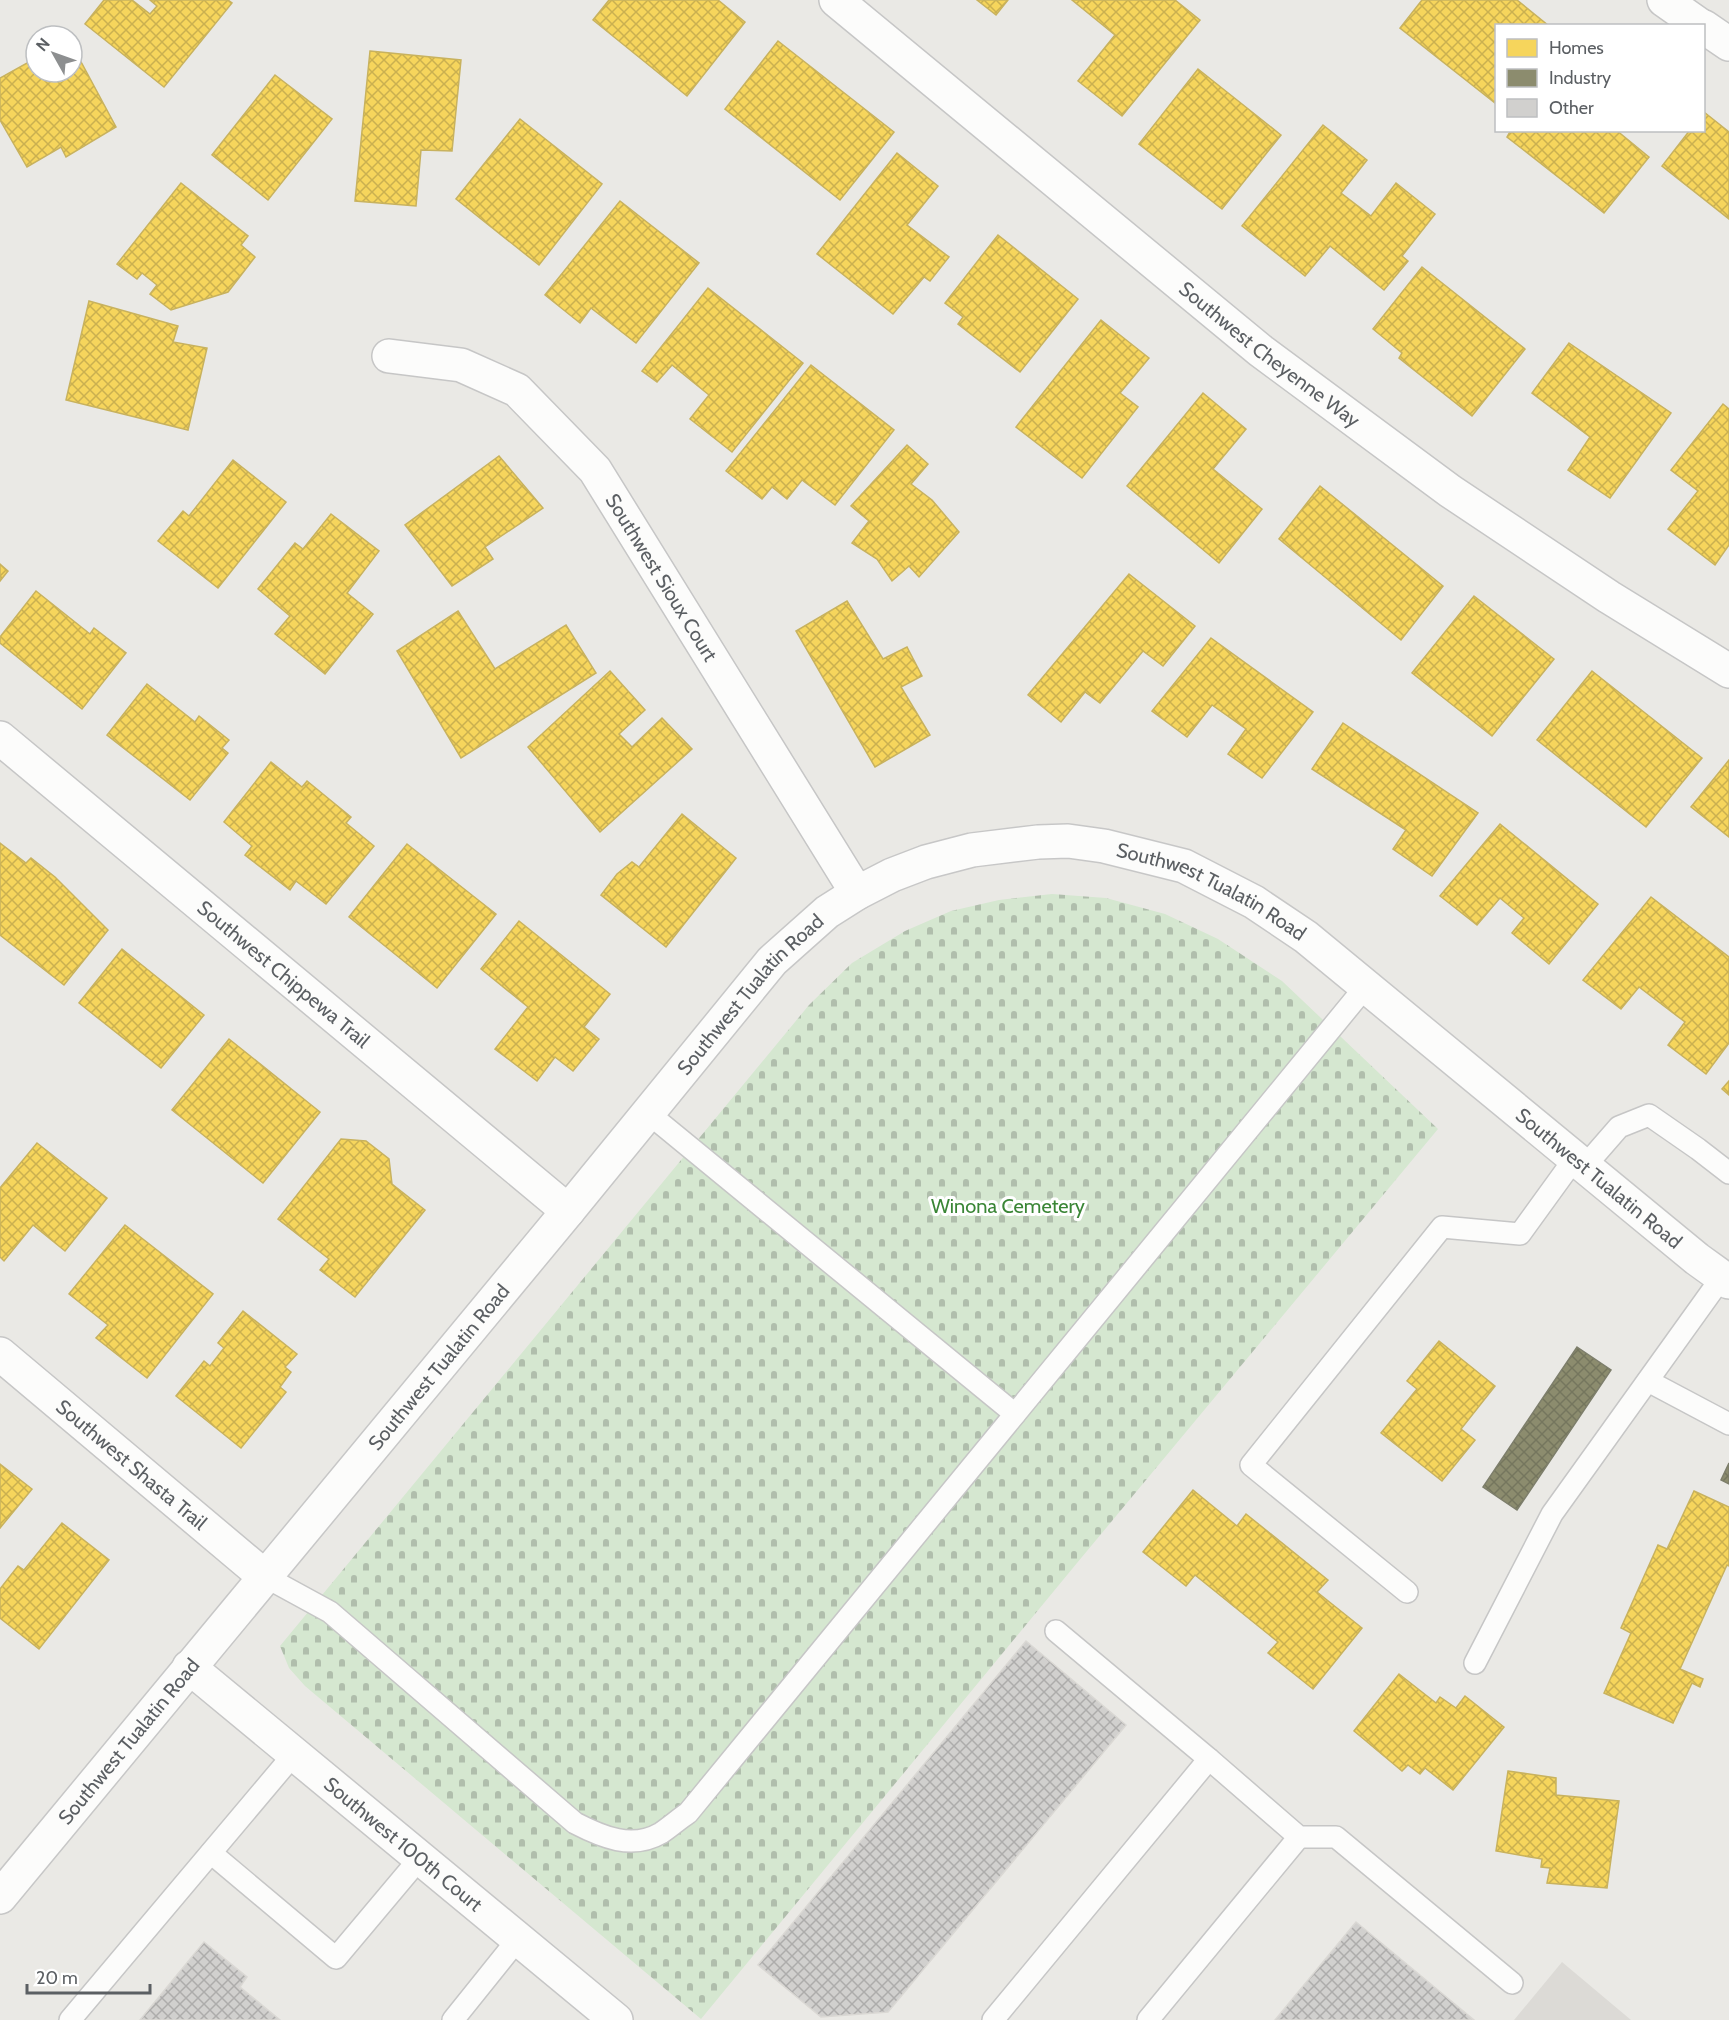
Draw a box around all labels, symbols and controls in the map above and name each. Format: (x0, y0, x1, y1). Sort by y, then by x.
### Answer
north arrow (24, 24, 84, 84)
legend (1495, 24, 1705, 132)
text: N (32, 34, 54, 55)
text: Homes (1549, 37, 1604, 59)
text: Industry (1549, 67, 1611, 89)
text: Other (1549, 97, 1594, 119)
street label: Southwest Cheyenne Way (1174, 276, 1365, 432)
street label: Southwest Sioux Court (601, 489, 723, 666)
street label: Southwest Tualatin Road (1114, 838, 1311, 946)
street label: Southwest Chippewa Trail (193, 895, 375, 1053)
street label: Southwest Tualatin Road (672, 909, 828, 1080)
street label: Southwest Tualatin Road (1511, 1103, 1687, 1254)
park label: Winona Cemetery (931, 1194, 1085, 1218)
street label: Southwest Tualatin Road (363, 1279, 514, 1455)
street label: Southwest Shasta Trail (51, 1394, 212, 1535)
street label: Southwest Tualatin Road (53, 1654, 204, 1829)
street label: Southwest 100th Court (319, 1772, 487, 1917)
scale bar (27, 1957, 150, 1995)
text: 20 m (36, 1967, 78, 1989)

